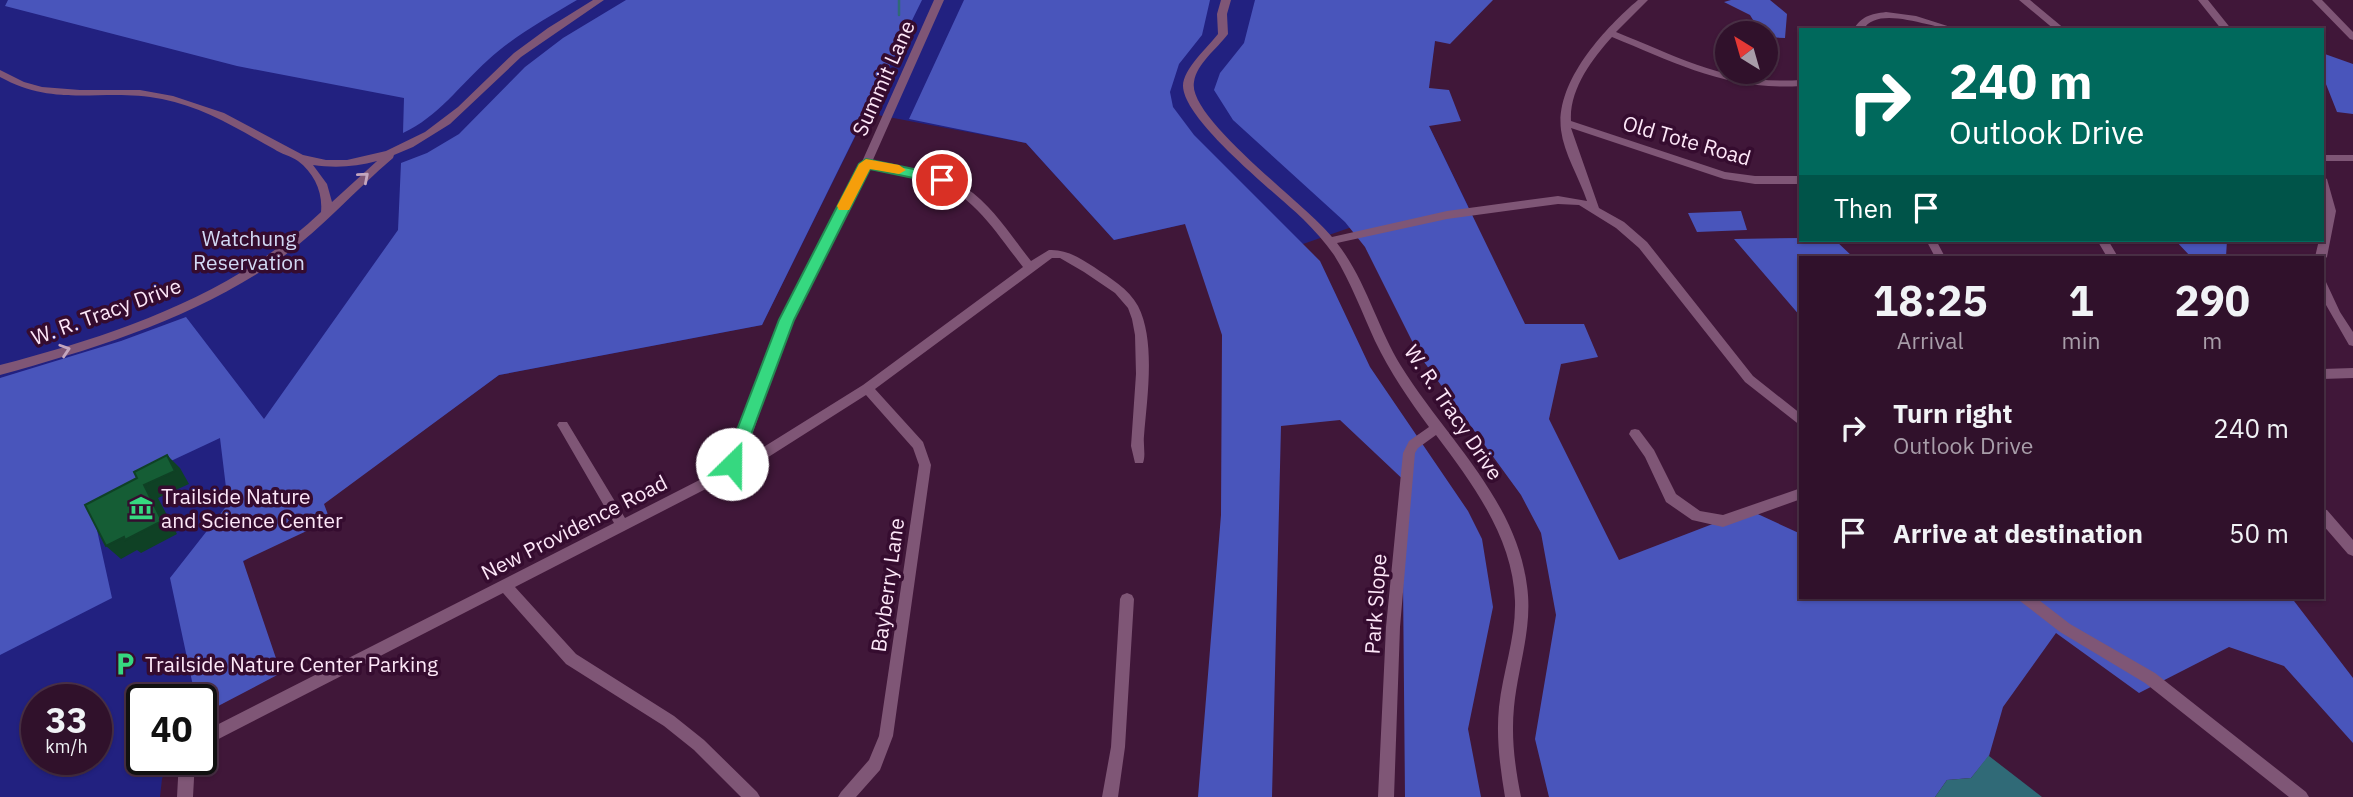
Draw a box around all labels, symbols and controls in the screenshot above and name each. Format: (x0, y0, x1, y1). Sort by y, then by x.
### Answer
street label: Summit Lane (845, 16, 921, 140)
north arrow (1715, 21, 1778, 84)
map controls (1715, 21, 1778, 84)
text: 240 m (1949, 49, 2093, 112)
icon: right (1834, 56, 1925, 147)
street label: Old Tote Road (1620, 108, 1754, 172)
text: Outlook Drive (1949, 111, 2144, 153)
pin (912, 150, 972, 210)
icon: arrive (923, 161, 961, 199)
one-way arrow (356, 173, 369, 185)
icon: arrive (1907, 189, 1945, 227)
text: Then (1834, 191, 1893, 225)
park label: Watchung Reservation (193, 224, 305, 276)
street label: W. R. Tracy Drive (27, 271, 185, 351)
text: 18:25 (1873, 273, 1988, 328)
text: 1 (2068, 273, 2094, 328)
text: 290 (2174, 273, 2250, 328)
text: Arrival (1897, 325, 1964, 355)
text: min (2062, 325, 2100, 355)
text: m (2202, 325, 2222, 355)
street label: W. R. Tracy Drive (1398, 339, 1510, 485)
one-way arrow (59, 344, 71, 359)
text: Turn right (1893, 396, 2012, 430)
icon: right (1834, 409, 1872, 447)
text: 240 m (2213, 411, 2289, 445)
position arrow (695, 427, 769, 501)
text: Outlook Drive (1893, 430, 2033, 460)
street label: New Providence Road (476, 468, 672, 586)
place label: Trailside Nature and Science Center (161, 482, 343, 534)
museum icon: Trailside Nature and Science Center (127, 494, 155, 522)
icon: arrive (1834, 514, 1872, 552)
street label: Bayberry Lane (864, 516, 910, 654)
text: Arrive at destination (1893, 516, 2143, 550)
text: 50 m (2229, 516, 2289, 550)
street label: Park Slope (1358, 553, 1392, 655)
parking icon: Trailside Nature Center Parking (111, 650, 139, 678)
place label: Trailside Nature Center Parking (145, 650, 438, 678)
speed limit sign: 40 (126, 684, 217, 775)
text: 33 (45, 697, 88, 743)
text: km/h (45, 735, 88, 758)

